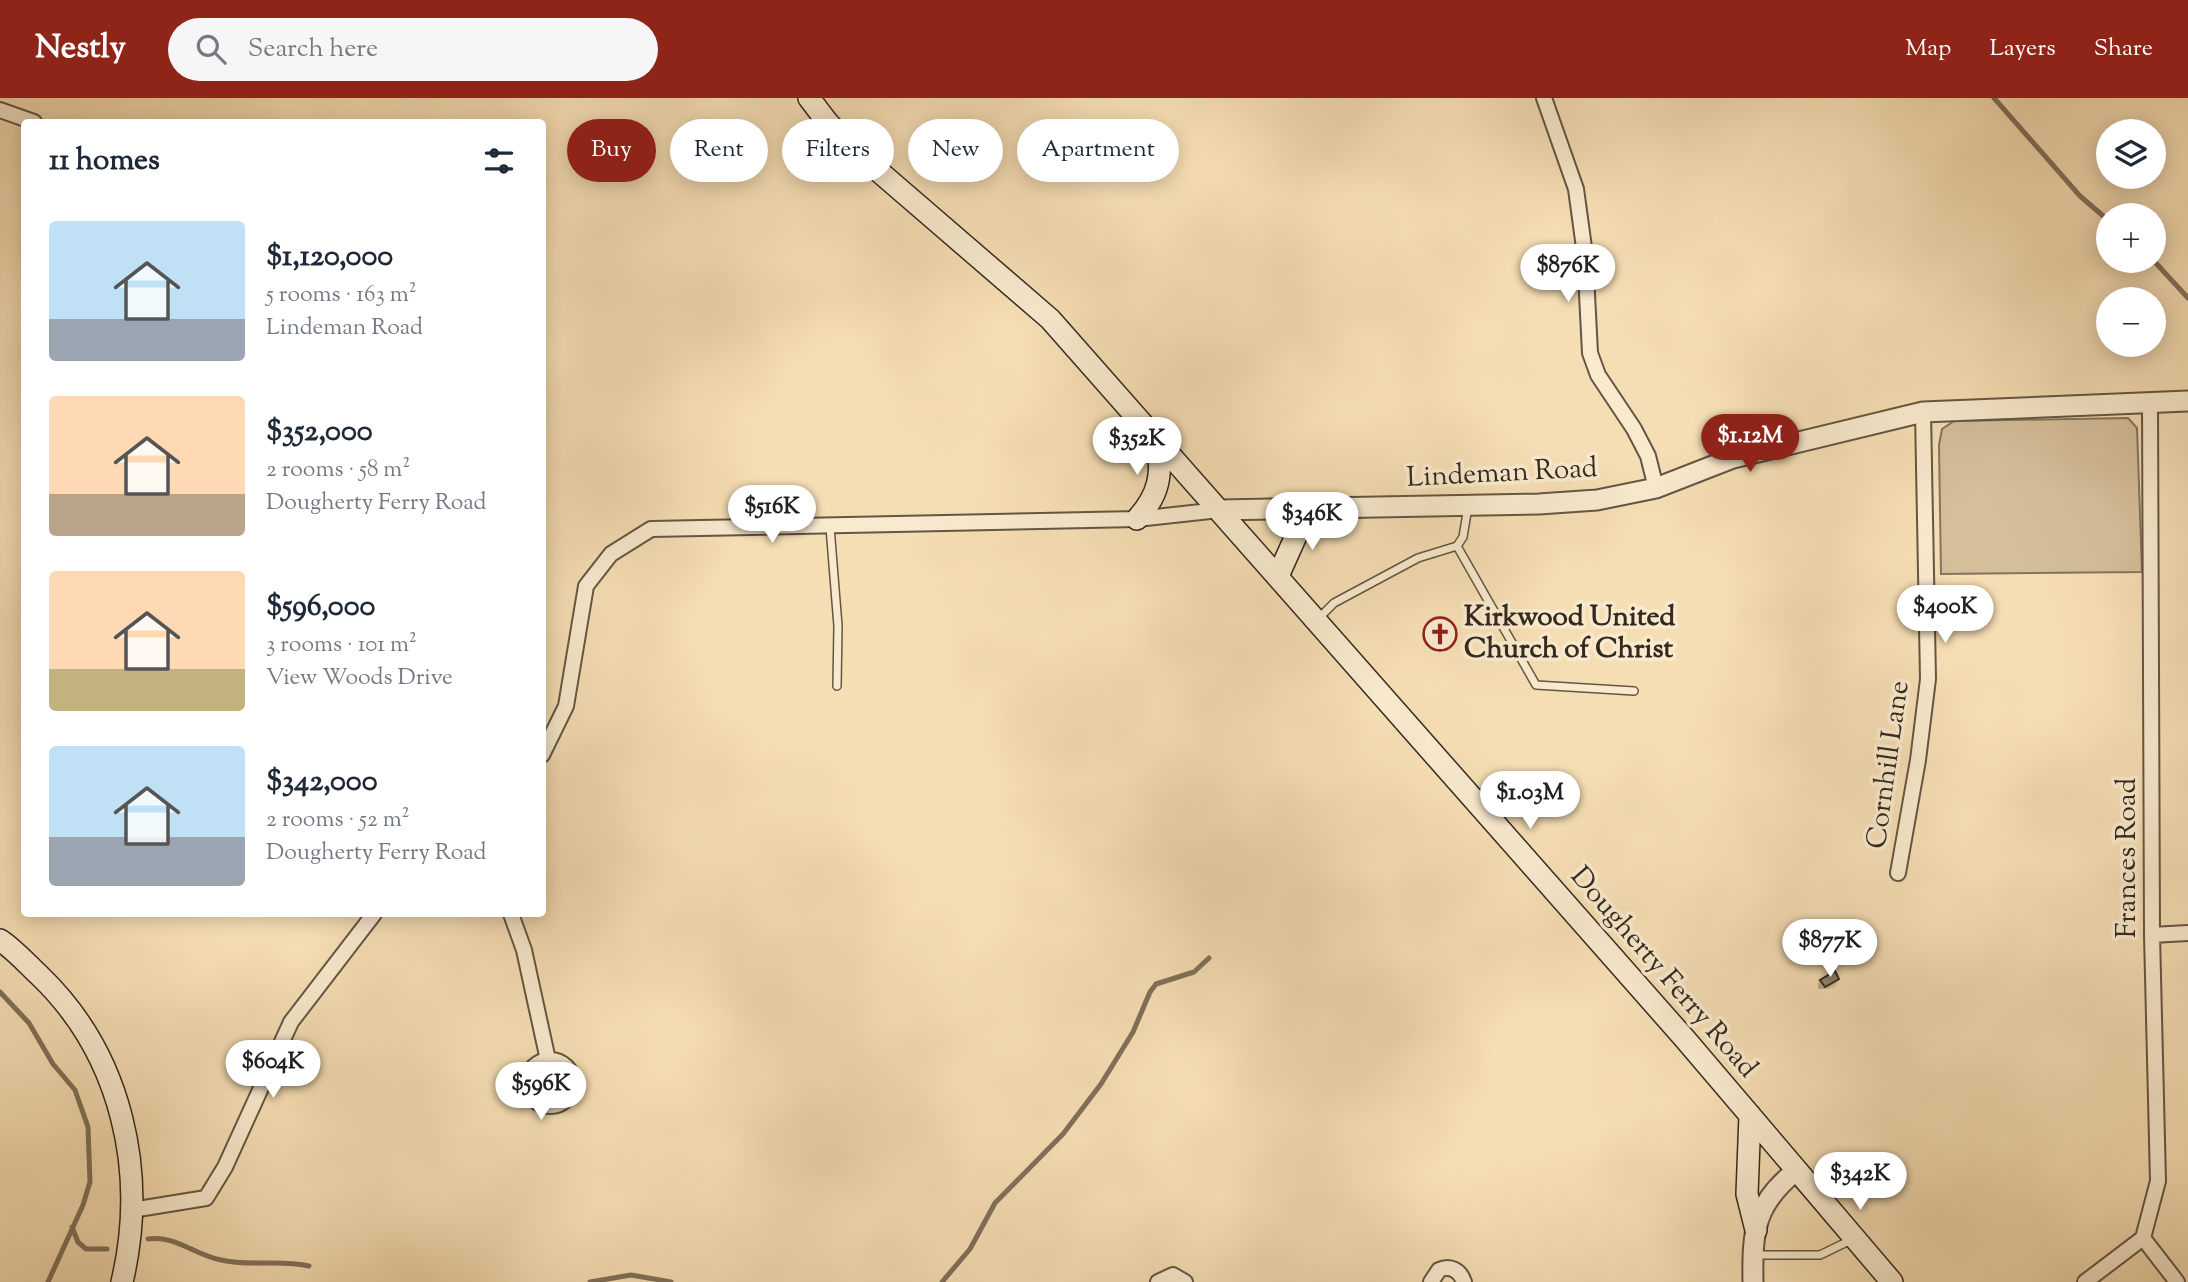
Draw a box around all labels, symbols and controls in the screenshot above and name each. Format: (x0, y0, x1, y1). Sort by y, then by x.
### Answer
search box (168, 18, 658, 81)
text: Nestly (35, 25, 126, 73)
icon: search (192, 30, 230, 68)
text: Search here (248, 31, 378, 68)
text: Map (1905, 32, 1951, 66)
text: Layers (1989, 32, 2056, 66)
text: Share (2094, 32, 2153, 66)
chip: Buy (567, 119, 656, 182)
chip: Rent (670, 119, 768, 182)
chip: Filters (782, 119, 894, 182)
chip: New (908, 119, 1003, 182)
chip: Apartment (1017, 119, 1179, 182)
map controls (2096, 119, 2166, 357)
button: layers (2096, 119, 2166, 189)
text: 11 homes (49, 140, 160, 183)
icon: filters (480, 142, 518, 180)
button: + (2096, 203, 2166, 273)
text: $1,120,000 (266, 236, 393, 279)
pin: $876K (1519, 244, 1617, 304)
icon: home (105, 249, 189, 333)
text: $876K (1536, 250, 1600, 283)
text: 5 rooms · 163 m² (266, 279, 416, 312)
button: − (2096, 287, 2166, 357)
text: Lindeman Road (266, 312, 423, 345)
text: $352,000 (266, 411, 373, 454)
pin: $1.12M (1693, 414, 1807, 474)
pin: $352K (1088, 418, 1186, 477)
text: $1.12M (1717, 420, 1783, 453)
text: $352K (1109, 423, 1165, 456)
icon: home (105, 424, 189, 508)
street label: Lindeman Road (1405, 449, 1599, 499)
text: 2 rooms · 58 m² (266, 454, 410, 487)
pin: $516K (723, 486, 821, 545)
text: Dougherty Ferry Road (266, 487, 487, 520)
text: $516K (744, 491, 800, 524)
pin: $346K (1263, 492, 1361, 552)
text: $346K (1281, 498, 1343, 531)
text: $596,000 (266, 586, 375, 629)
pin: $400K (1896, 586, 1994, 645)
text: $400K (1913, 591, 1977, 624)
place label: Kirkwood United Church of Christ (1464, 598, 1676, 670)
icon: home (105, 599, 189, 683)
church icon: Kirkwood United Church of Christ (1421, 615, 1459, 653)
text: 3 rooms · 101 m² (266, 629, 417, 662)
text: View Woods Drive (266, 662, 453, 695)
street label: Cornhill Lane (1857, 678, 1921, 852)
text: $342,000 (266, 761, 378, 804)
pin: $1.03M (1473, 772, 1587, 831)
icon: home (105, 774, 189, 858)
text: $1.03M (1496, 777, 1564, 810)
street label: Frances Road (2108, 778, 2148, 938)
text: 2 rooms · 52 m² (266, 804, 409, 837)
text: Dougherty Ferry Road (266, 837, 487, 870)
street label: Dougherty Ferry Road (1560, 859, 1766, 1088)
pin: $877K (1781, 920, 1879, 979)
text: $877K (1798, 925, 1862, 958)
pin: $604K (224, 1040, 322, 1100)
text: $604K (242, 1046, 304, 1079)
pin: $596K (492, 1062, 590, 1122)
text: $596K (511, 1068, 571, 1101)
pin: $342K (1811, 1152, 1909, 1212)
text: $342K (1830, 1158, 1890, 1191)

